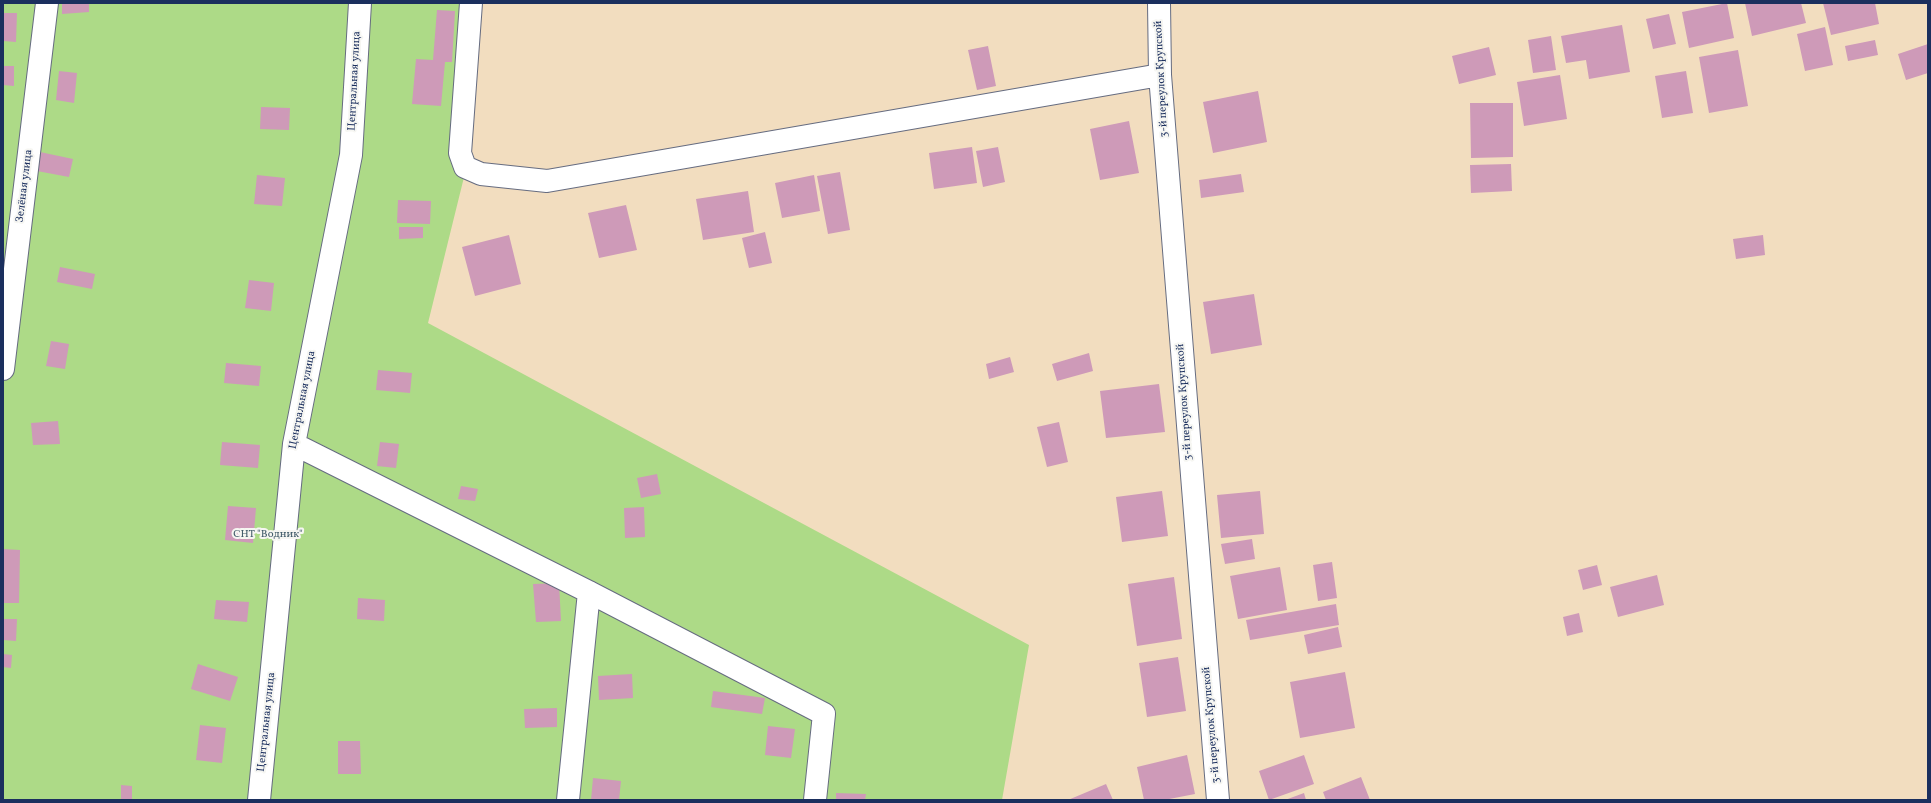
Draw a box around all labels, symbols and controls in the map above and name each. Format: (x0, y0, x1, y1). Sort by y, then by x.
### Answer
street label: 3-й переулок Крупской (1152, 20, 1172, 138)
street label: Центральная улица (346, 31, 364, 131)
street label: Зелёная улица (14, 149, 36, 223)
street label: 3-й переулок Крупской (1174, 343, 1196, 461)
street label: Центральная улица (287, 350, 319, 450)
park label: СНТ "Водник" (233, 528, 303, 542)
street label: 3-й переулок Крупской (1200, 666, 1224, 784)
street label: Центральная улица (255, 672, 279, 772)

